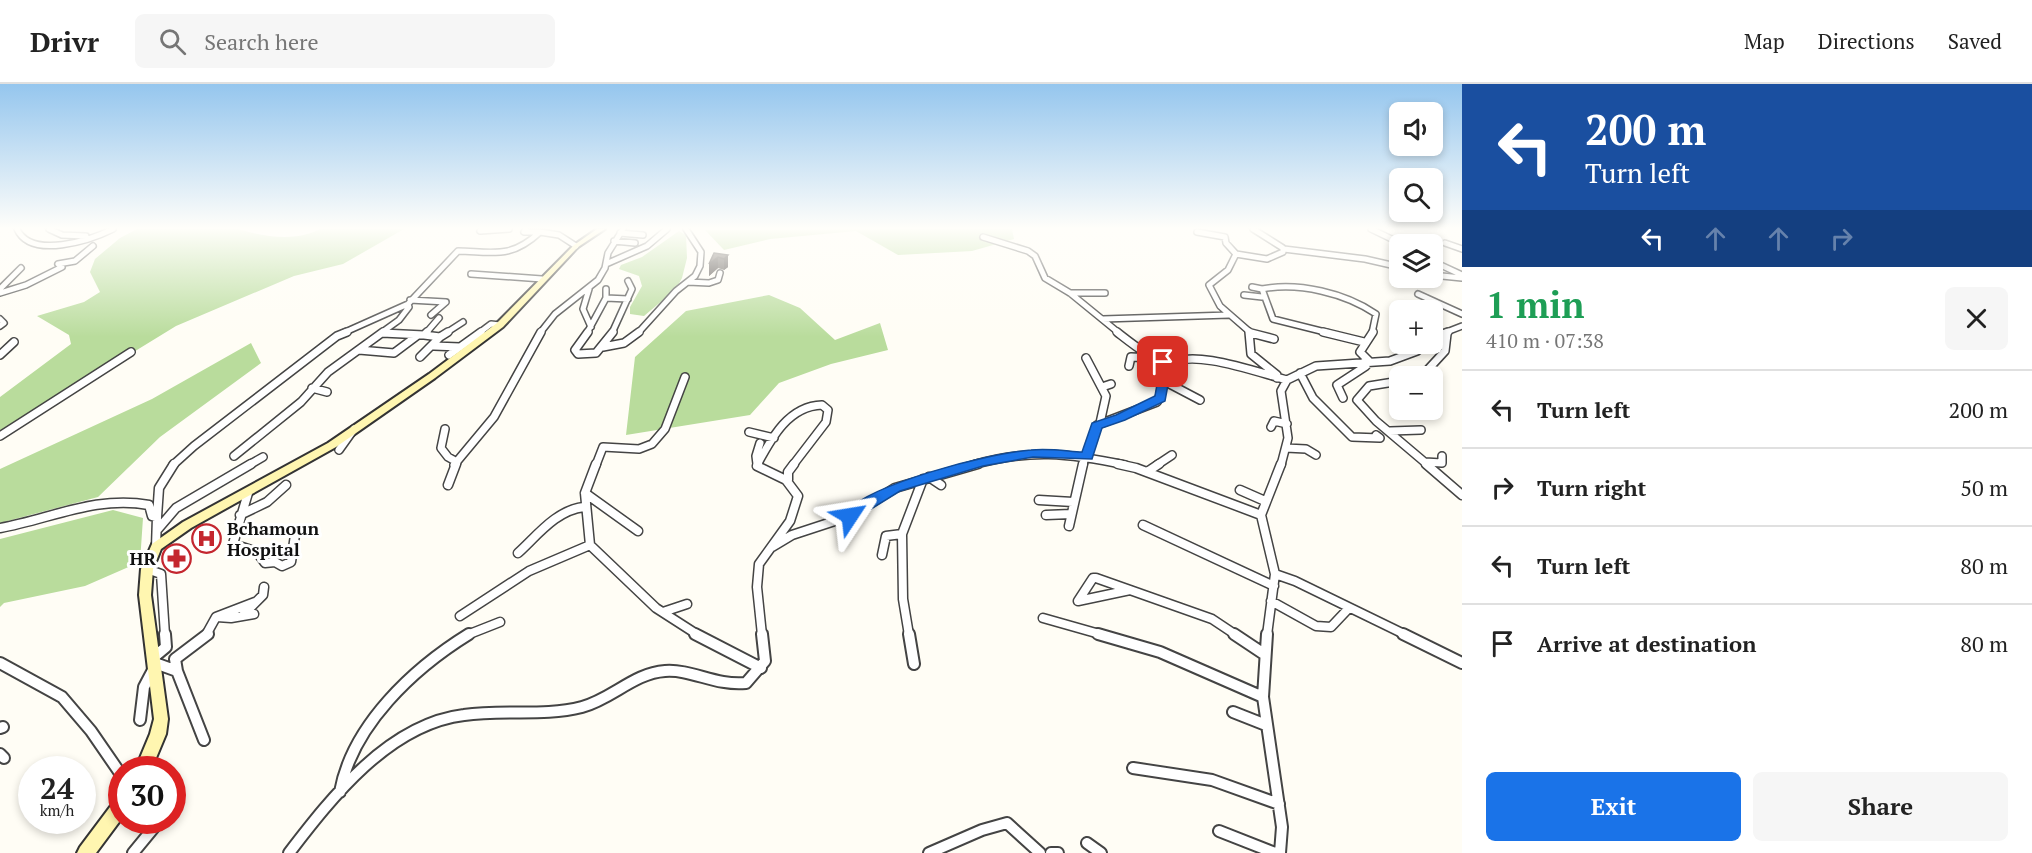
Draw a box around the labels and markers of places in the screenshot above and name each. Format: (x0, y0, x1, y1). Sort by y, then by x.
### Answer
pin (1137, 336, 1188, 387)
place label: Bchamoun Hospital (227, 516, 319, 561)
hospital icon: Bchamoun Hospital (190, 522, 222, 554)
pharmacy icon: HR (161, 542, 193, 574)
place label: HR (130, 546, 156, 570)

